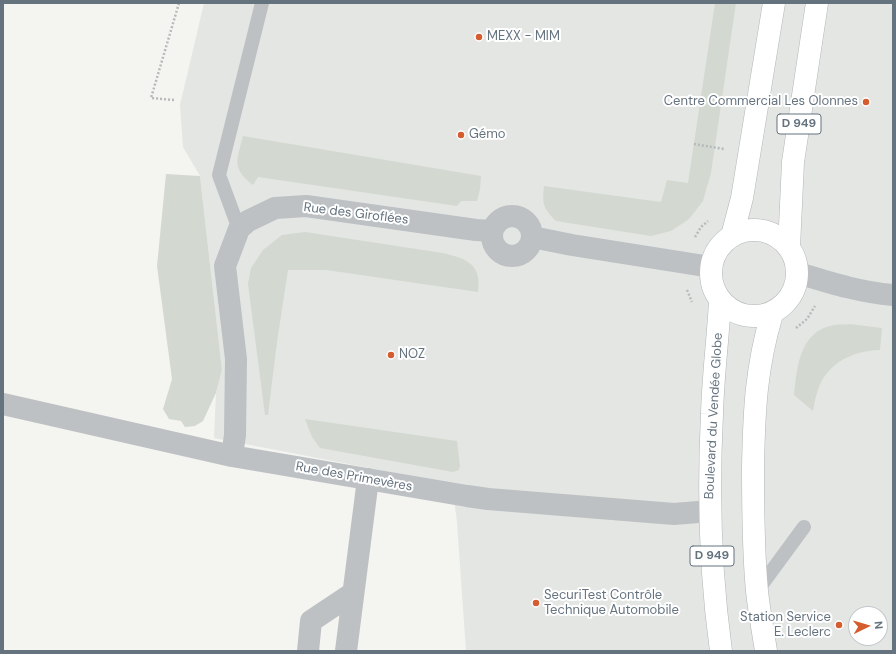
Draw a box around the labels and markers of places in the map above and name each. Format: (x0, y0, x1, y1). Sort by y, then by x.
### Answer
place label: MEXX - MIM (487, 29, 560, 45)
marker: MEXX - MIM (474, 32, 484, 42)
place label: Centre Commercial Les Olonnes (664, 94, 858, 110)
marker: Centre Commercial Les Olonnes (861, 97, 871, 107)
place label: Gémo (469, 127, 506, 143)
marker: Gémo (456, 130, 466, 140)
place label: NOZ (399, 347, 425, 363)
marker: NOZ (386, 350, 396, 360)
place label: SecuriTest Contrôle Technique Automobile (544, 588, 679, 619)
marker: SecuriTest Contrôle Technique Automobile (531, 598, 541, 608)
place label: Station Service E. Leclerc (740, 610, 831, 641)
marker: Station Service E. Leclerc (834, 620, 844, 630)

